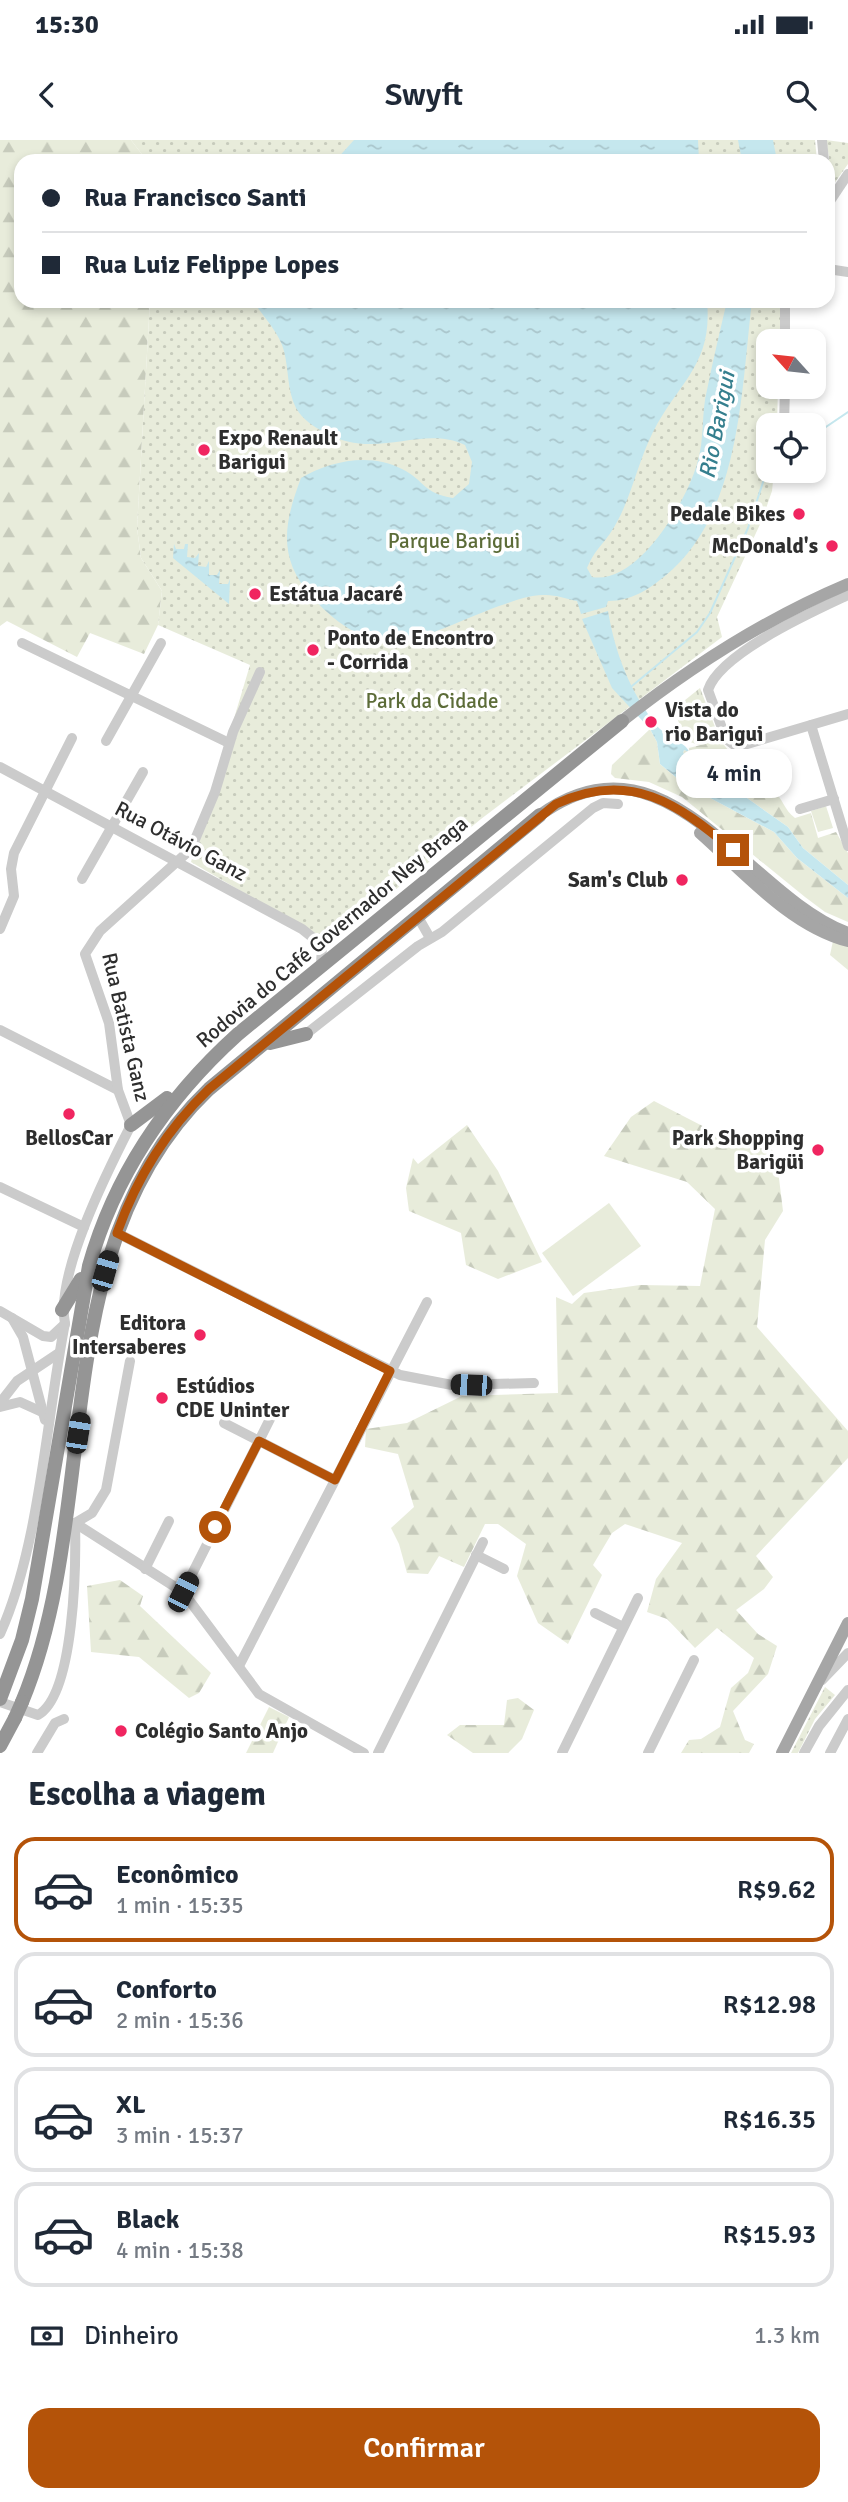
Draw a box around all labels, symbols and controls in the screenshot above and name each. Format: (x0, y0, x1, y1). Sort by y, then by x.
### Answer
text: 15:30 (35, 9, 99, 41)
text: Swyft (385, 75, 463, 114)
icon: back (28, 76, 66, 114)
icon: search (782, 76, 820, 114)
text: Rua Francisco Santi (84, 182, 307, 214)
text: Rua Luiz Felippe Lopes (84, 249, 339, 281)
north arrow (756, 329, 826, 399)
map controls (756, 329, 826, 483)
water label: Rio Barigui (692, 366, 742, 481)
button: locate (756, 413, 826, 483)
place label: Expo Renault Barigui (218, 425, 338, 475)
marker: Expo Renault Barigui (196, 442, 212, 458)
place label: Pedale Bikes (670, 501, 785, 527)
marker: Pedale Bikes (791, 506, 807, 522)
park label: Parque Barigui (388, 528, 520, 554)
place label: McDonald's (711, 533, 818, 559)
marker: McDonald's (824, 538, 840, 554)
place label: Estátua Jacaré (269, 581, 403, 607)
marker: Estátua Jacaré (247, 586, 263, 602)
place label: Ponto de Encontro - Corrida (327, 625, 494, 675)
marker: Ponto de Encontro - Corrida (305, 642, 321, 658)
park label: Park da Cidade (365, 688, 499, 714)
place label: Vista do rio Barigui (665, 697, 763, 747)
marker: Vista do rio Barigui (643, 714, 659, 730)
callout: 4 min (675, 748, 791, 798)
text: 4 min (706, 759, 762, 788)
street label: Rua Otávio Ganz (110, 795, 252, 887)
street label: Rodovia do Café Governador Ney Braga (191, 811, 473, 1053)
route end (717, 834, 749, 866)
place label: Sam's Club (568, 867, 668, 893)
marker: Sam's Club (674, 872, 690, 888)
street label: Rua Batista Ganz (96, 950, 156, 1104)
marker: BellosCar (61, 1106, 77, 1122)
place label: BellosCar (25, 1125, 114, 1151)
place label: Park Shopping Barigüi (672, 1125, 804, 1175)
marker: Park Shopping Barigüi (810, 1142, 826, 1158)
car (90, 1248, 121, 1294)
place label: Editora Intersaberes (72, 1310, 186, 1360)
marker: Editora Intersaberes (192, 1327, 208, 1343)
place label: Estúdios CDE Uninter (176, 1373, 290, 1423)
car (450, 1374, 493, 1396)
marker: Estúdios CDE Uninter (154, 1390, 170, 1406)
car (65, 1411, 92, 1455)
route start (199, 1511, 231, 1543)
car (165, 1569, 202, 1615)
place label: Colégio Santo Anjo (135, 1718, 308, 1744)
marker: Colégio Santo Anjo (113, 1723, 129, 1739)
text: Escolha a viagem (28, 1775, 266, 1814)
icon: car (32, 1858, 95, 1921)
text: Econômico (116, 1859, 239, 1891)
text: R$9.62 (737, 1874, 816, 1906)
text: 1 min · 15:35 (116, 1891, 244, 1920)
icon: car (32, 1973, 95, 2036)
text: Conforto (116, 1974, 217, 2006)
text: R$12.98 (723, 1989, 816, 2021)
text: 2 min · 15:36 (116, 2006, 244, 2035)
icon: car (32, 2088, 95, 2151)
text: XL (116, 2089, 146, 2121)
text: R$16.35 (723, 2104, 816, 2136)
text: 3 min · 15:37 (116, 2121, 244, 2150)
icon: car (32, 2203, 95, 2266)
text: Black (116, 2204, 179, 2236)
text: R$15.93 (723, 2219, 816, 2251)
text: 4 min · 15:38 (116, 2236, 244, 2265)
icon: cash (28, 2317, 66, 2355)
text: Dinheiro (84, 2320, 179, 2352)
text: 1.3 km (754, 2321, 820, 2350)
button: Confirmar (28, 2408, 820, 2488)

